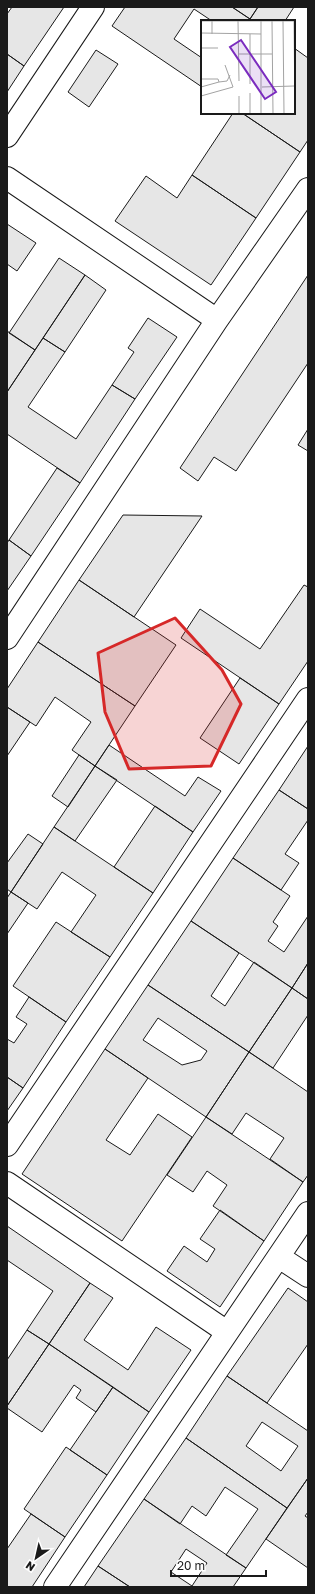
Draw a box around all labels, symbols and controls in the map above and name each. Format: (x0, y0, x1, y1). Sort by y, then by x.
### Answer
inset map (201, 20, 295, 114)
north arrow (16, 1538, 56, 1578)
scale bar (171, 1552, 266, 1578)
text: 20 m (177, 1558, 205, 1573)
text: N (23, 1559, 37, 1574)

